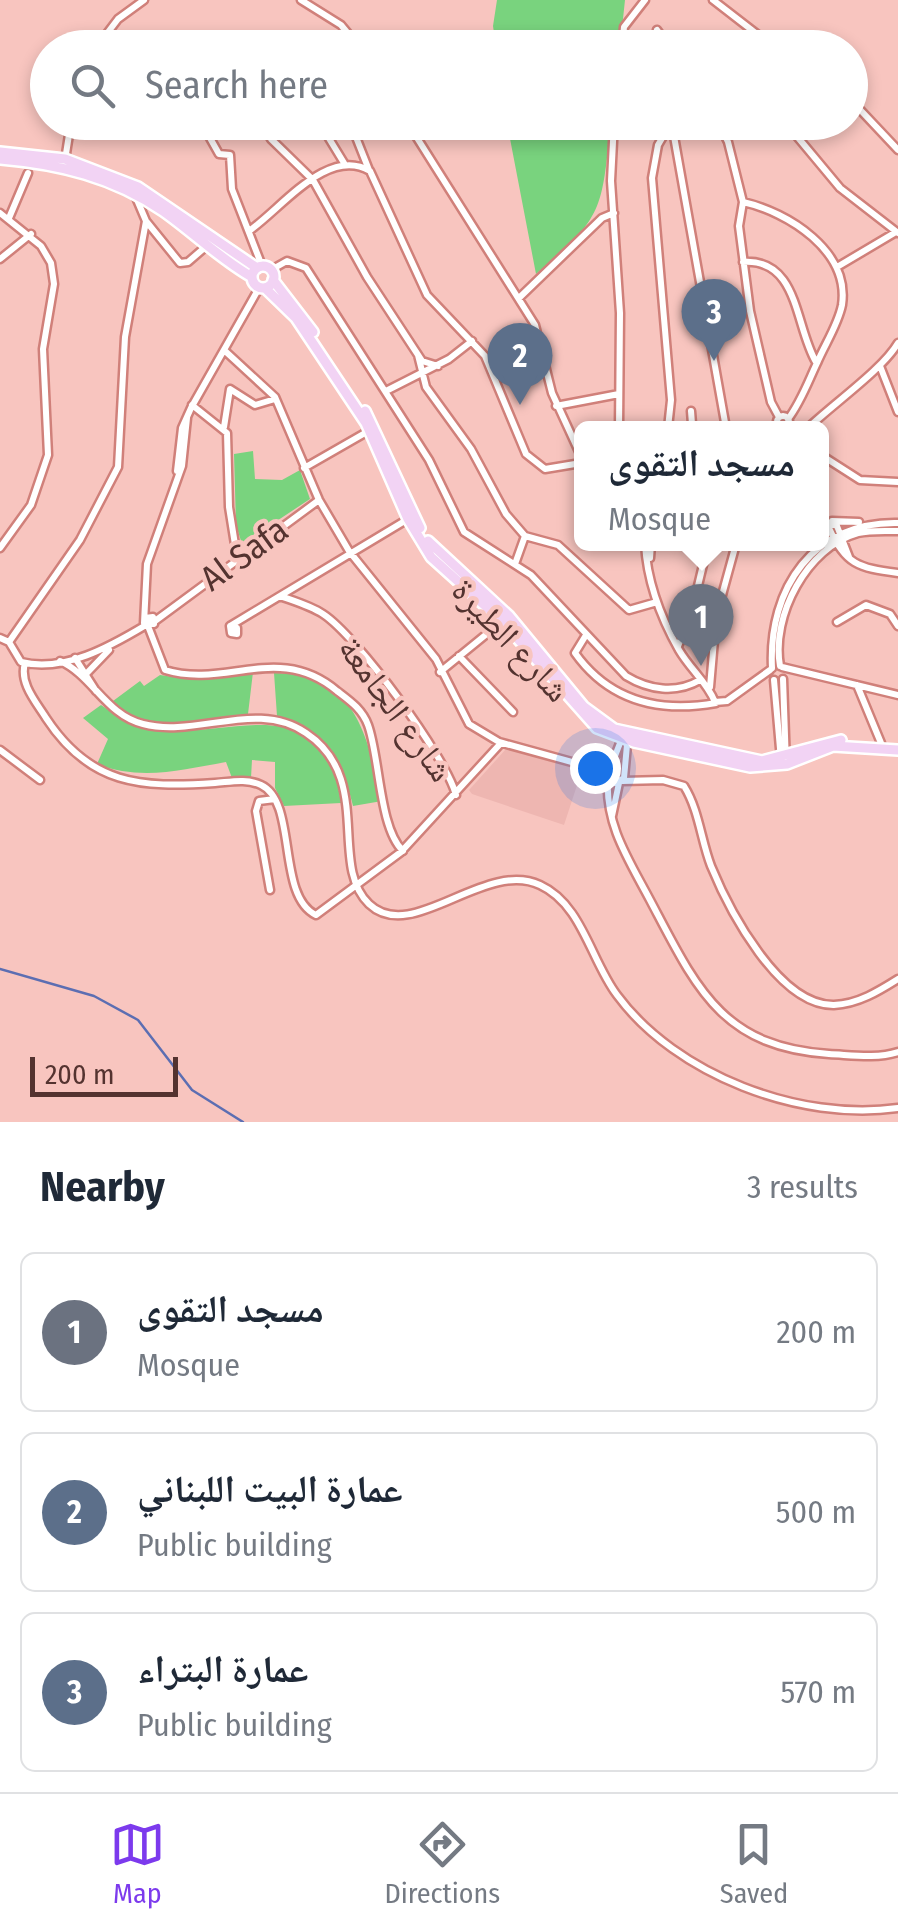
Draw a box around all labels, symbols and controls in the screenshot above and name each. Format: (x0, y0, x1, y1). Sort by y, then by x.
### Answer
search box (30, 30, 868, 140)
icon: search (65, 58, 120, 113)
text: Search here (145, 62, 328, 108)
pin: 3 (682, 278, 746, 361)
pin: 2 (488, 322, 552, 405)
popup (574, 421, 829, 551)
text: مسجد التقوى (608, 440, 795, 486)
text: Mosque (608, 500, 711, 538)
street label: Al Safa (192, 508, 296, 600)
street label: شارع الطيرة (443, 570, 579, 711)
pin: 1 (668, 584, 734, 666)
street label: شارع الجامعة (329, 628, 463, 790)
your location (570, 743, 621, 794)
scale bar (30, 1052, 178, 1096)
text: 200 m (45, 1058, 115, 1091)
text: Nearby (40, 1162, 165, 1212)
text: 3 results (747, 1168, 858, 1206)
text: مسجد التقوى (137, 1286, 324, 1332)
text: 1 (68, 1313, 81, 1351)
text: 200 m (776, 1313, 856, 1351)
text: Mosque (137, 1346, 240, 1384)
text: عمارة البيت اللبناني (137, 1466, 403, 1512)
text: 2 (67, 1493, 82, 1531)
text: 500 m (776, 1493, 856, 1531)
text: Public building (137, 1526, 332, 1564)
text: عمارة البتراء (137, 1646, 308, 1692)
text: 3 (67, 1673, 82, 1711)
text: 570 m (781, 1673, 856, 1711)
text: Public building (137, 1706, 332, 1744)
tab: Map (110, 1817, 165, 1910)
tab: Directions (384, 1817, 500, 1910)
tab: Saved (720, 1817, 788, 1910)

